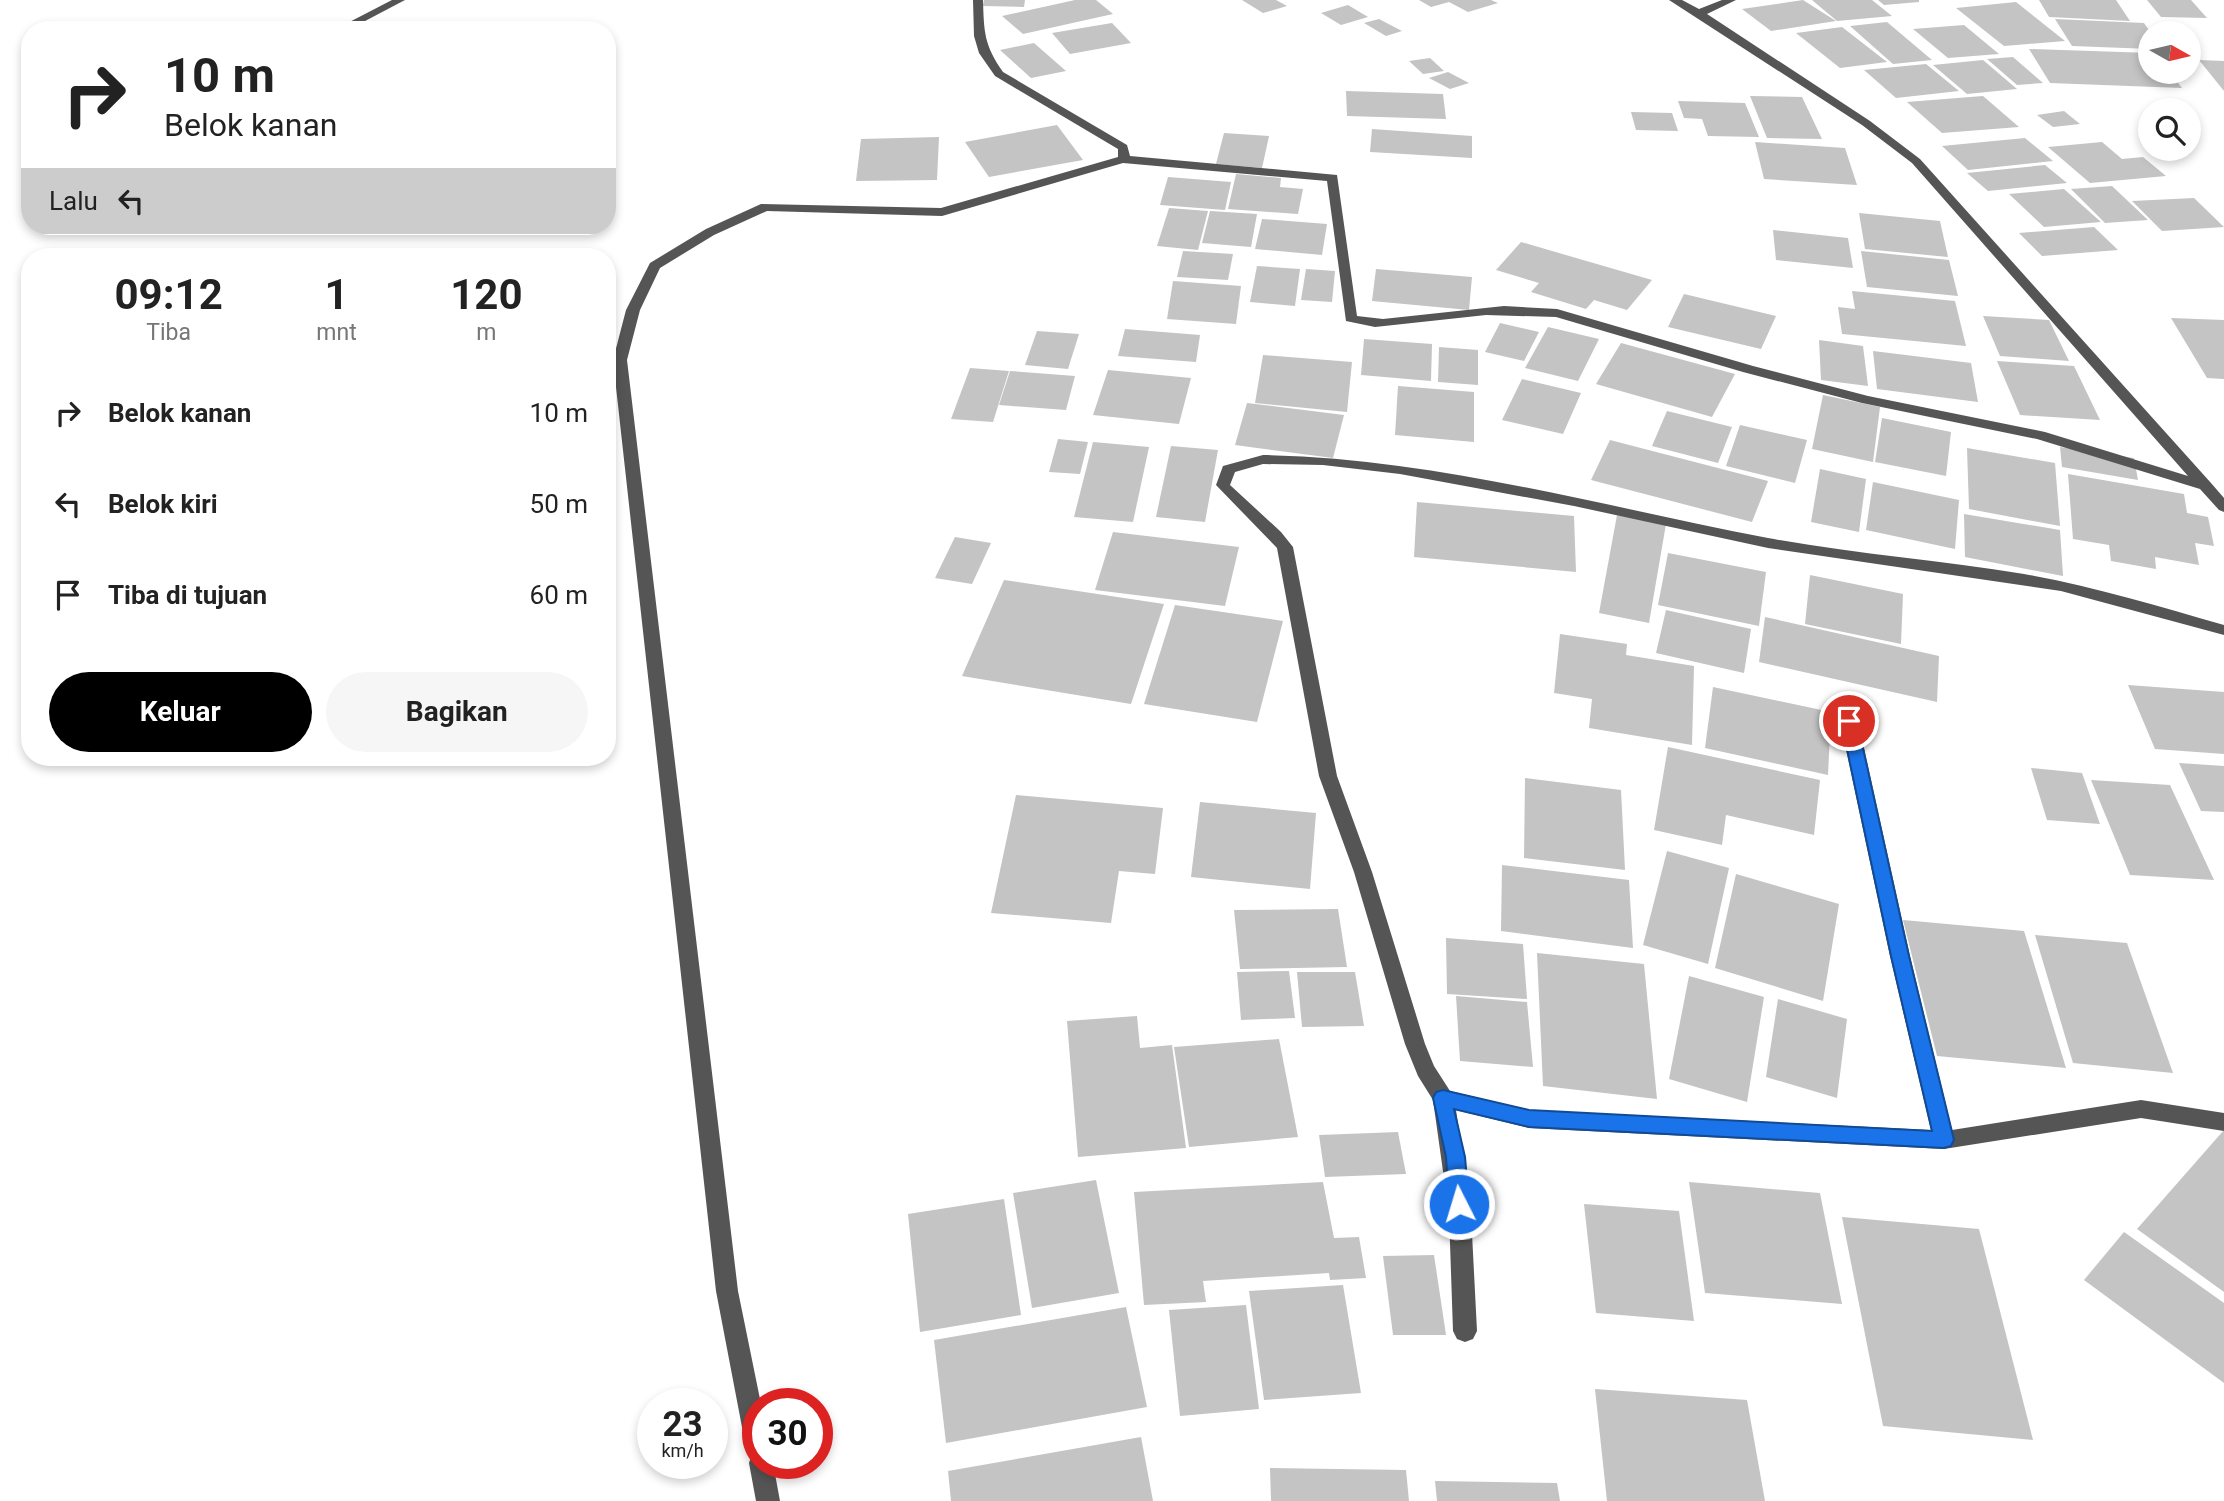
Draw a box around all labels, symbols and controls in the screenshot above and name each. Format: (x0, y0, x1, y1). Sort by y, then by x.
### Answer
north arrow (2138, 21, 2202, 84)
map controls (2138, 21, 2201, 161)
text: 10 m (164, 47, 275, 104)
icon: right (49, 49, 140, 140)
button: search (2138, 98, 2201, 161)
text: Belok kanan (164, 106, 337, 144)
icon: left (112, 182, 150, 220)
text: Lalu (49, 186, 98, 216)
text: 09:12 (115, 270, 223, 319)
text: 1 (324, 270, 349, 319)
text: 120 (450, 270, 522, 319)
text: Tiba (146, 319, 191, 346)
text: mnt (316, 319, 357, 346)
text: m (476, 319, 496, 346)
icon: right (49, 394, 87, 432)
text: Belok kanan (108, 398, 251, 428)
text: 10 m (530, 398, 588, 428)
icon: left (49, 485, 87, 523)
text: Belok kiri (108, 489, 218, 519)
text: 50 m (530, 489, 588, 519)
icon: arrive (49, 576, 87, 614)
text: Tiba di tujuan (108, 580, 267, 610)
text: 60 m (530, 580, 588, 610)
button: Keluar (49, 672, 312, 752)
button: Bagikan (326, 672, 588, 752)
pin (1819, 691, 1879, 751)
icon: arrive (1830, 702, 1868, 740)
position arrow (1422, 1167, 1496, 1241)
speed limit sign: 30 (742, 1388, 833, 1479)
text: 23 (662, 1404, 703, 1445)
text: km/h (661, 1440, 704, 1461)

